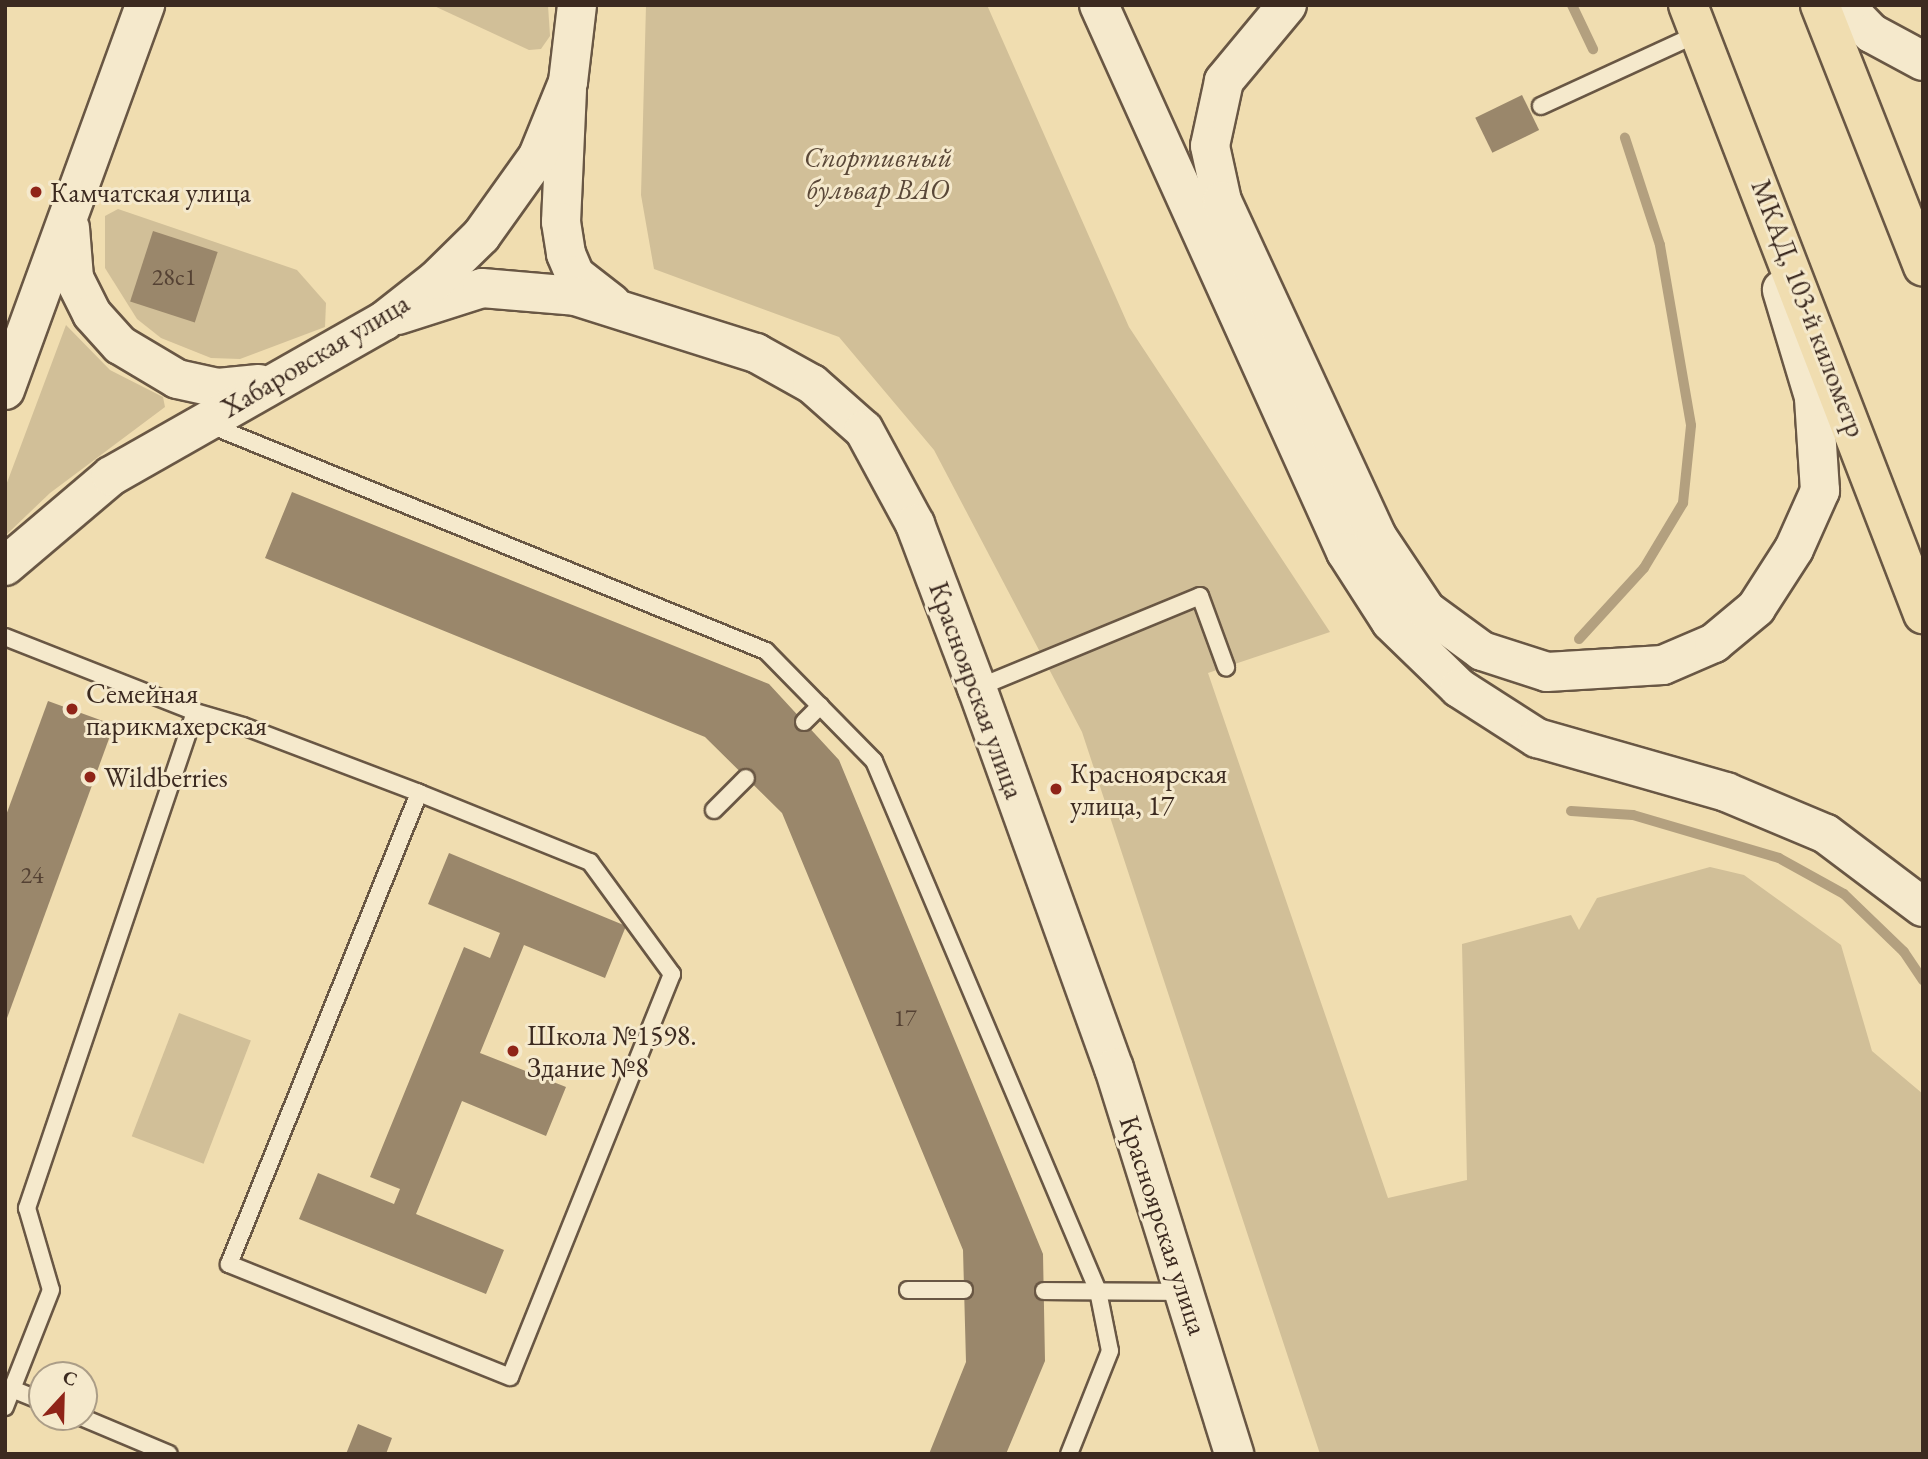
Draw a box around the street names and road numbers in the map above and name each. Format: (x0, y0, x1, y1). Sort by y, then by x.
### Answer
street label: МКАД, 103-й километр (1744, 175, 1874, 441)
street label: Хабаровская улица (215, 286, 415, 424)
street label: Красноярская улица (922, 577, 1032, 803)
street label: Красноярская улица (1113, 1111, 1215, 1339)

